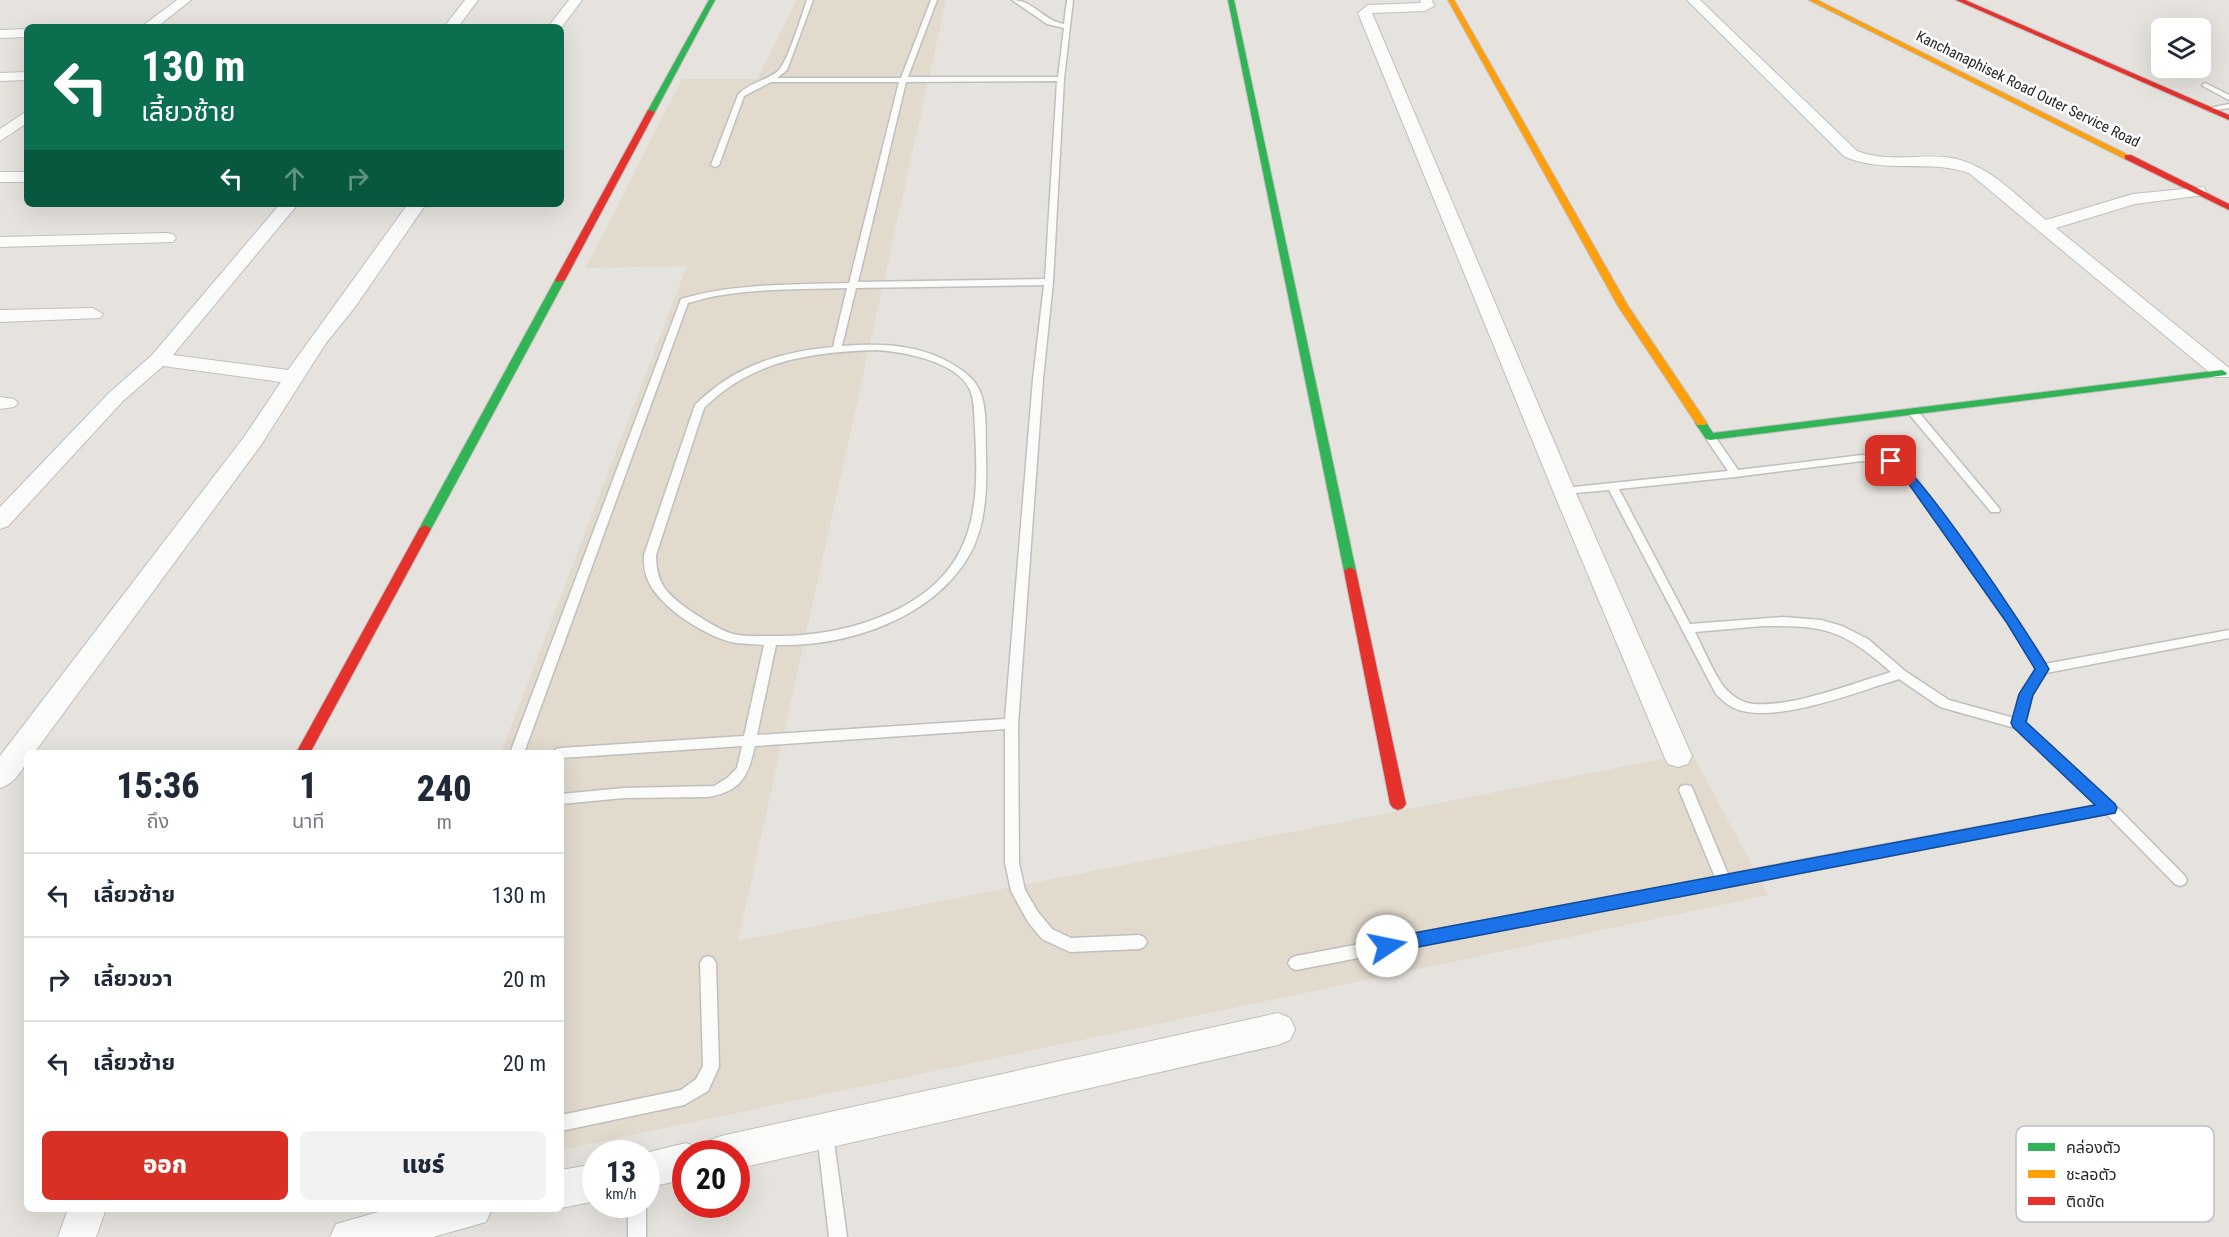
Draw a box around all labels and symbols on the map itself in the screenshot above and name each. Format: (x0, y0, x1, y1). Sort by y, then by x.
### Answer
street label: Kanchanaphisek Road Outer Service Road (1913, 27, 2143, 151)
pin (1865, 435, 1916, 486)
position arrow (1355, 914, 1419, 978)
legend (2016, 1126, 2214, 1222)
text: คล่องตัว (2066, 1138, 2121, 1157)
speed limit sign: 20 (672, 1140, 750, 1218)
text: ชะลอตัว (2066, 1165, 2117, 1184)
text: ติดขัด (2066, 1192, 2105, 1211)

